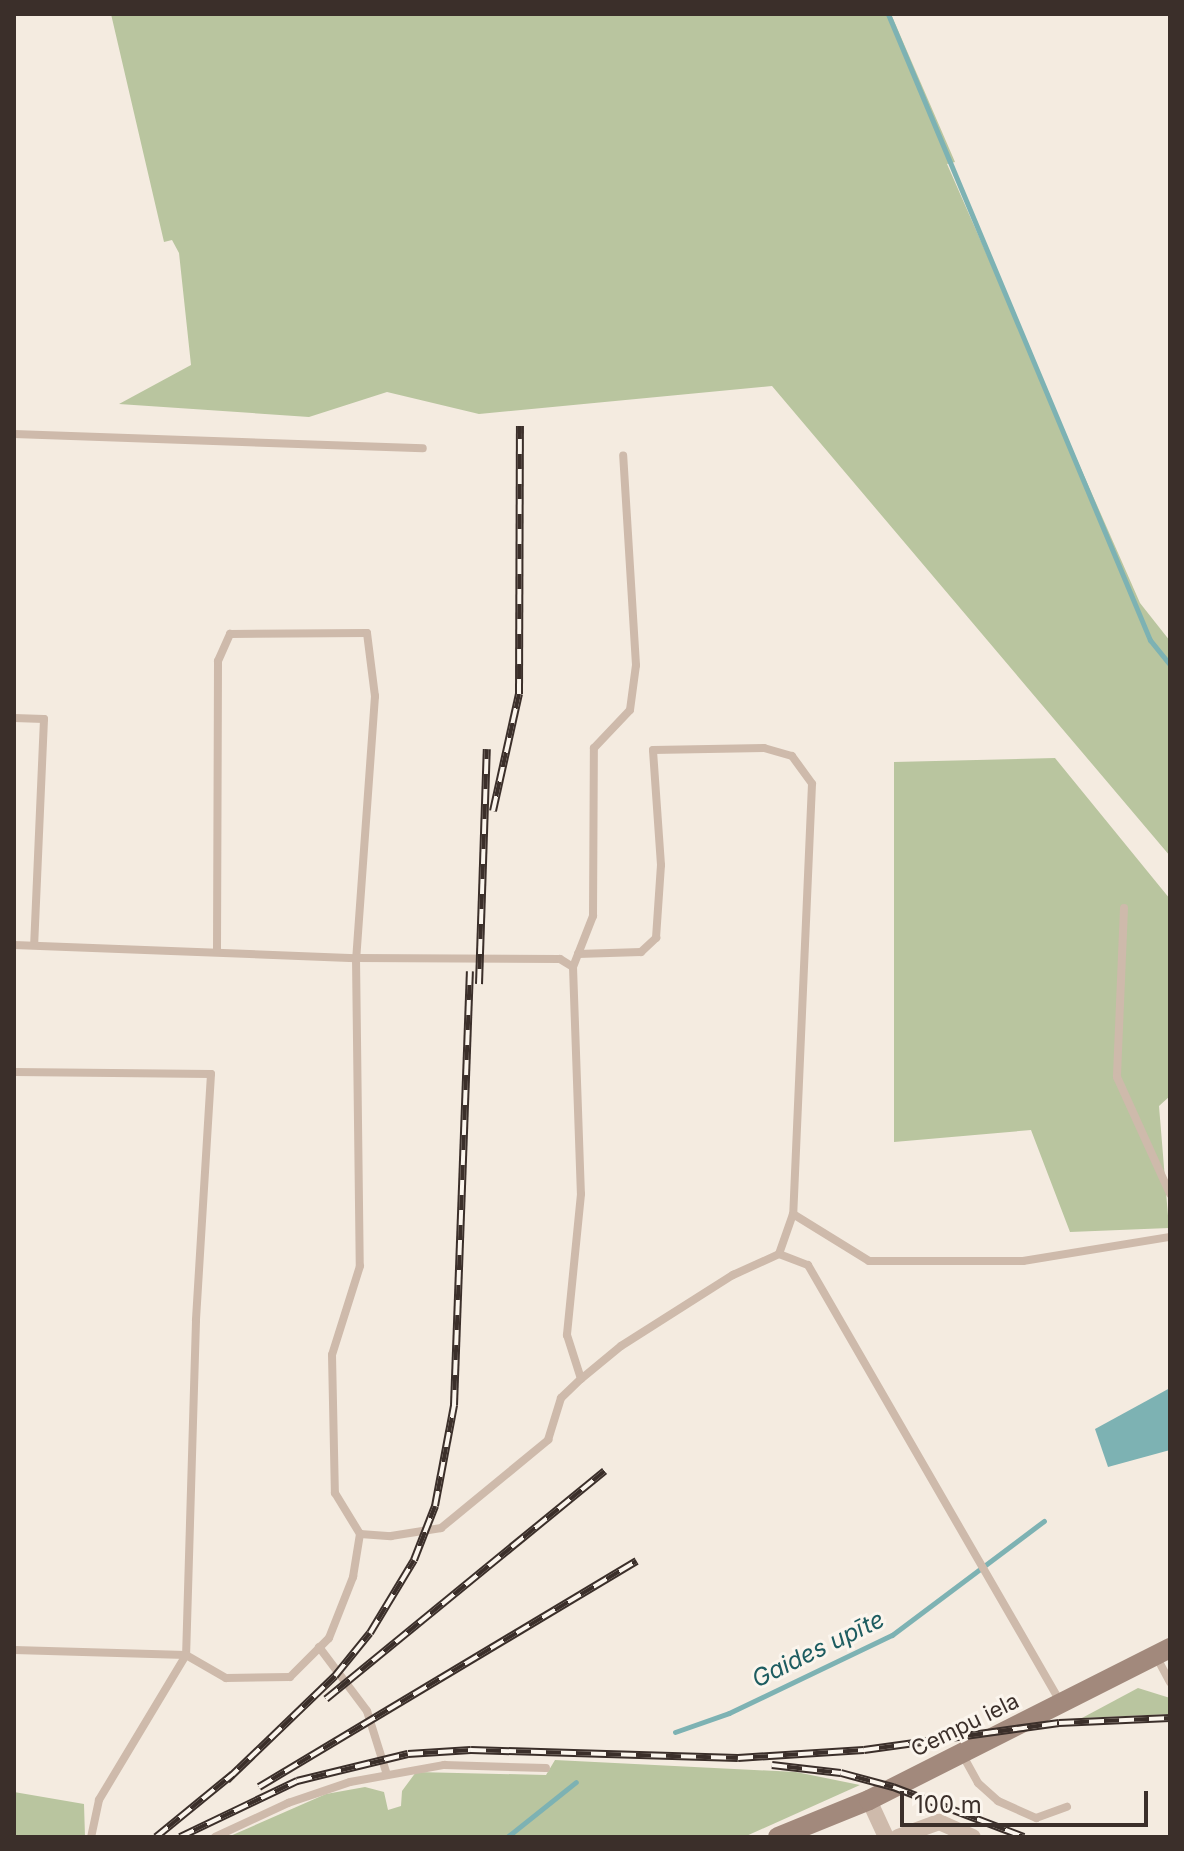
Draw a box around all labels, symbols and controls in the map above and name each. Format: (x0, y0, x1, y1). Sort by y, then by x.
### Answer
water label: Gaides upīte (747, 1605, 889, 1693)
street label: Cempu iela (907, 1688, 1023, 1762)
scale bar (904, 1775, 1152, 1825)
text: 100 m (914, 1790, 982, 1819)

